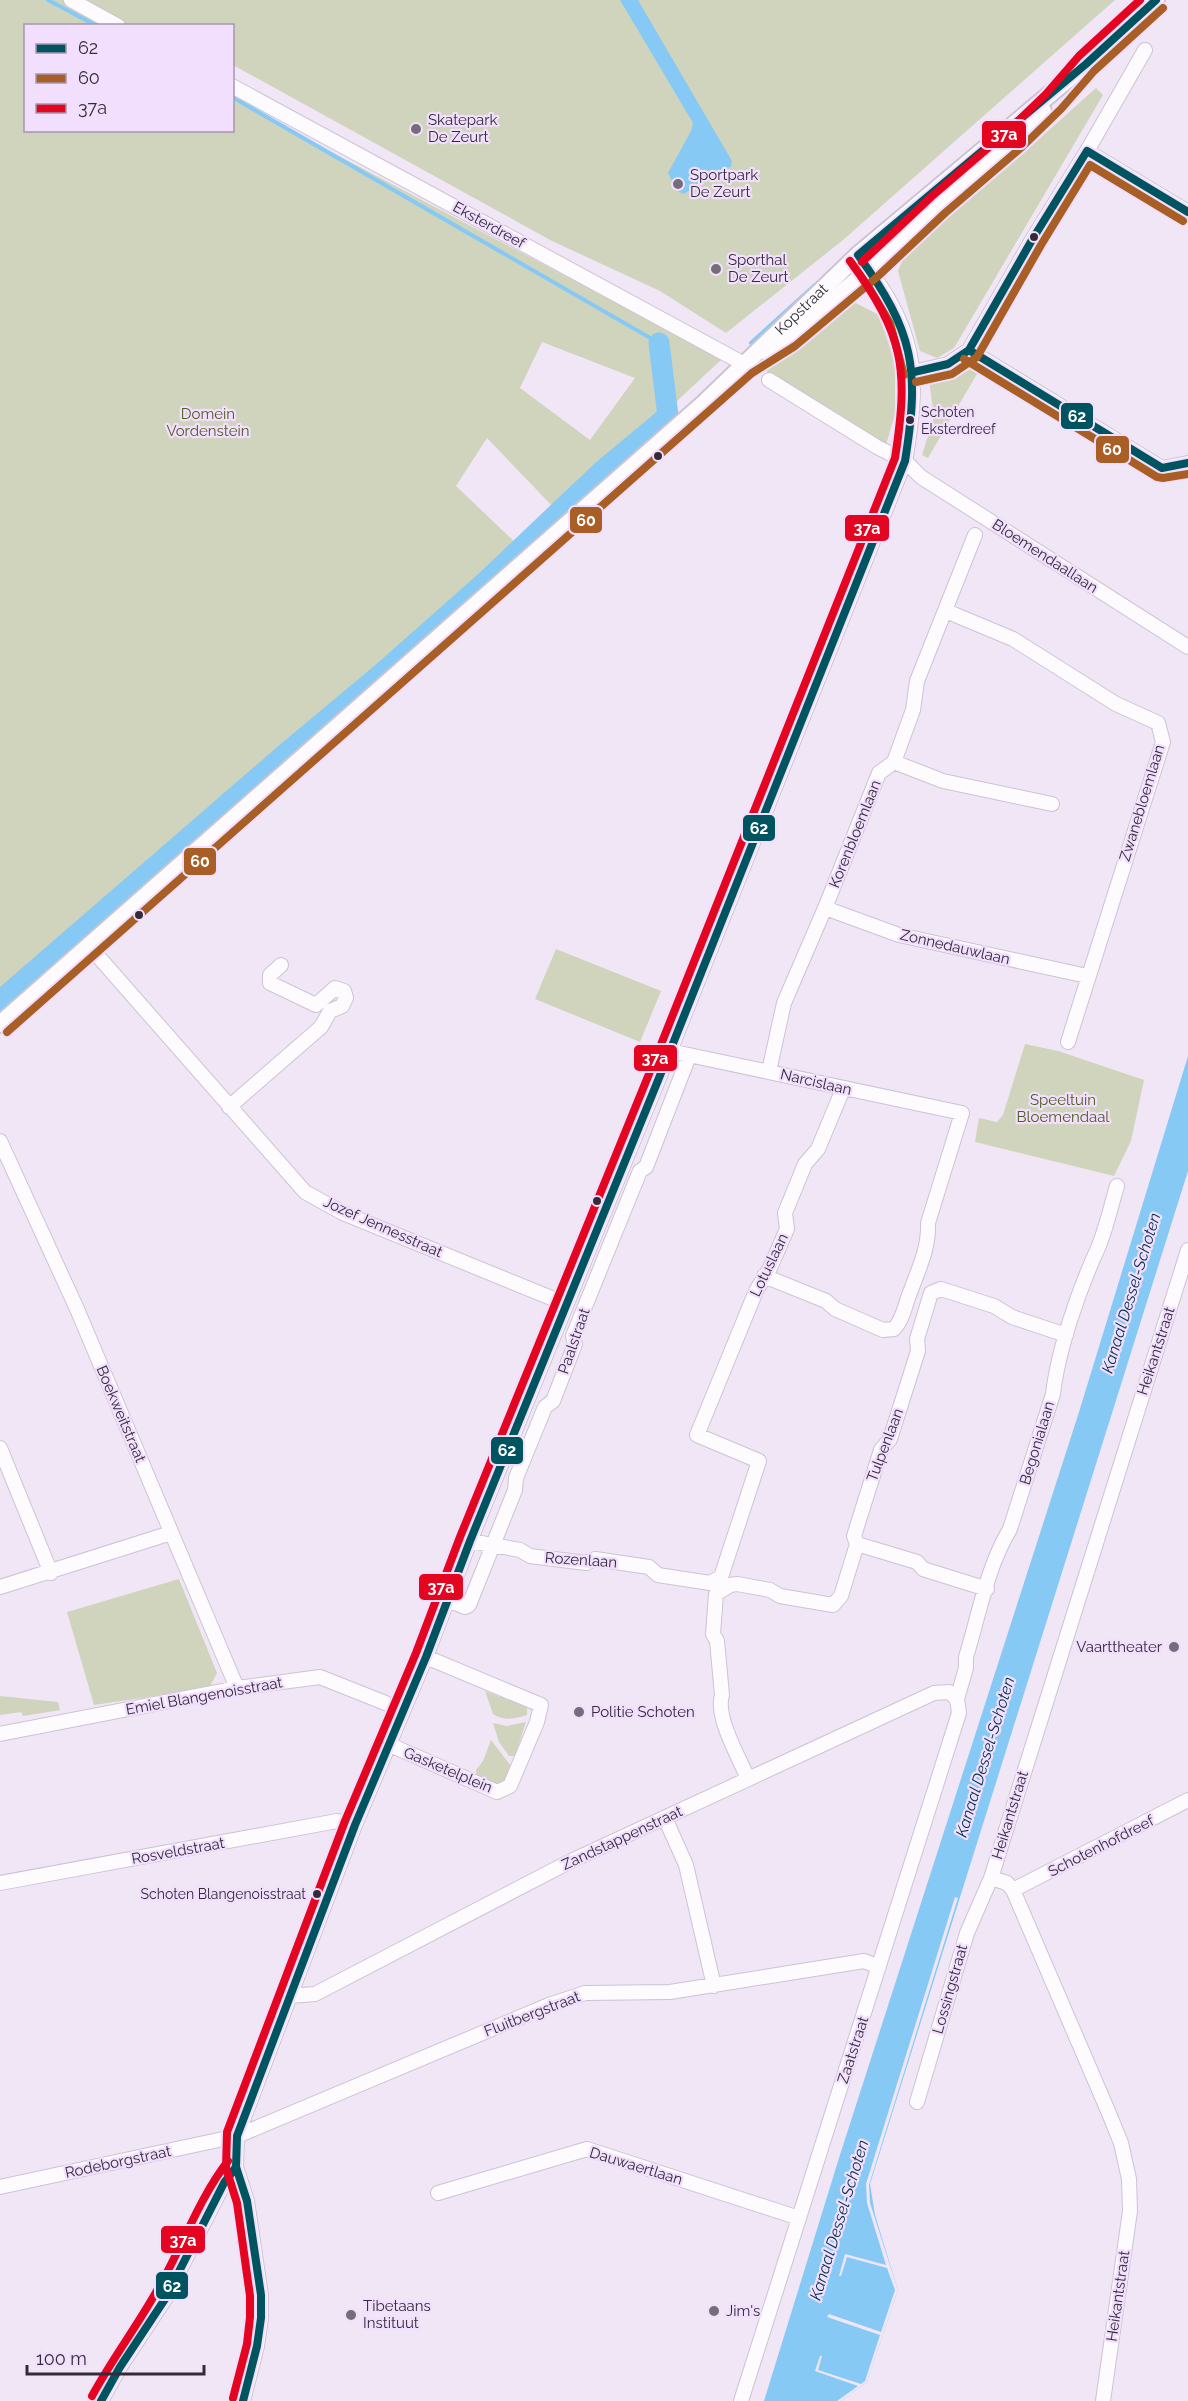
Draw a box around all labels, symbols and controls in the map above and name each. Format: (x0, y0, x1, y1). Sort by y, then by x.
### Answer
legend (24, 24, 234, 132)
text: 62 (78, 37, 98, 58)
text: 60 (78, 67, 100, 88)
text: 37a (78, 97, 107, 118)
place label: Skatepark De Zeurt (428, 111, 498, 146)
line badge: 37a (981, 120, 1027, 149)
marker: Skatepark De Zeurt (409, 122, 423, 136)
text: 37a (990, 125, 1018, 144)
place label: Sportpark De Zeurt (690, 166, 758, 201)
marker: Sportpark De Zeurt (671, 177, 685, 191)
street label: Eksterdreef (450, 198, 529, 253)
unlabelled marker (1028, 231, 1040, 243)
place label: Sporthal De Zeurt (728, 251, 789, 286)
marker: Sporthal De Zeurt (709, 262, 723, 276)
street label: Kopstraat (771, 280, 832, 339)
line badge: 62 (1060, 402, 1094, 430)
place label: Schoten Eksterdreef (921, 404, 997, 437)
park label: Domein Vordenstein (166, 405, 250, 440)
text: 62 (1068, 407, 1086, 426)
marker: Schoten Eksterdreef (904, 414, 916, 426)
line badge: 60 (1095, 435, 1130, 464)
text: 60 (1102, 440, 1122, 459)
unlabelled marker (652, 450, 664, 462)
line badge: 60 (569, 506, 603, 534)
text: 60 (576, 511, 596, 530)
line badge: 37a (844, 514, 890, 542)
street label: Bloemendaallaan (989, 515, 1101, 597)
text: 37a (853, 519, 881, 538)
street label: Zwanebloemlaan (1116, 743, 1168, 863)
street label: Korenbloemlaan (825, 777, 885, 891)
line badge: 62 (742, 814, 776, 842)
text: 62 (750, 819, 768, 838)
line badge: 60 (183, 847, 217, 876)
text: 60 (190, 852, 210, 871)
unlabelled marker (133, 909, 145, 921)
street label: Zonnedauwlaan (898, 926, 1012, 968)
line badge: 37a (633, 1044, 678, 1072)
text: 37a (641, 1049, 669, 1068)
street label: Narcislaan (779, 1065, 853, 1099)
park label: Speeltuin Bloemendaal (1017, 1091, 1110, 1126)
street label: Jozef Jennesstraat (321, 1193, 445, 1261)
unlabelled marker (591, 1195, 603, 1207)
water label: Kanaal Dessel-Schoten (1098, 1211, 1164, 1375)
street label: Lotuslaan (746, 1231, 792, 1299)
street label: Heikantstraat (1133, 1305, 1179, 1397)
street label: Paalstraat (554, 1306, 594, 1376)
street label: Boekweitstraat (92, 1363, 150, 1465)
street label: Begonialaan (1016, 1399, 1058, 1487)
street label: Tulpenlaan (863, 1406, 907, 1484)
line badge: 62 (490, 1436, 524, 1465)
text: 62 (498, 1441, 516, 1460)
street label: Rozenlaan (544, 1549, 618, 1571)
line badge: 37a (418, 1573, 464, 1601)
text: 37a (427, 1578, 455, 1597)
place label: Vaarttheater (1076, 1638, 1163, 1656)
marker: Vaarttheater (1167, 1640, 1181, 1654)
street label: Emiel Blangenoisstraat (124, 1673, 284, 1719)
water label: Kanaal Dessel-Schoten (952, 1675, 1018, 1839)
place label: Politie Schoten (591, 1703, 695, 1721)
marker: Politie Schoten (572, 1705, 586, 1719)
street label: Gasketelplein (401, 1743, 495, 1797)
street label: Heikantstraat (988, 1769, 1032, 1861)
street label: Zandstappenstraat (559, 1802, 685, 1874)
street label: Schotenhofdreef (1045, 1811, 1158, 1880)
street label: Rosveldstraat (130, 1834, 226, 1868)
place label: Schoten Blangenoisstraat (141, 1886, 306, 1902)
marker: Schoten Blangenoisstraat (311, 1888, 323, 1900)
street label: Lossingstraat (929, 1942, 971, 2036)
street label: Fluitbergstraat (481, 1987, 583, 2041)
street label: Zaatstraat (834, 2014, 872, 2086)
water label: Kanaal Dessel-Schoten (806, 2138, 872, 2302)
street label: Rodeborgstraat (63, 2142, 173, 2182)
street label: Dauwaertlaan (587, 2143, 685, 2189)
line badge: 37a (160, 2225, 206, 2254)
text: 37a (169, 2231, 197, 2250)
street label: Heikantstraat (1103, 2249, 1133, 2343)
line badge: 62 (155, 2271, 189, 2300)
text: 62 (163, 2277, 181, 2296)
place label: Tibetaans Instituut (363, 2297, 431, 2332)
place label: Jim's (726, 2302, 760, 2320)
marker: Jim's (707, 2304, 721, 2318)
marker: Tibetaans Instituut (344, 2308, 358, 2322)
scale bar (27, 2338, 204, 2376)
text: 100 m (36, 2348, 87, 2369)

